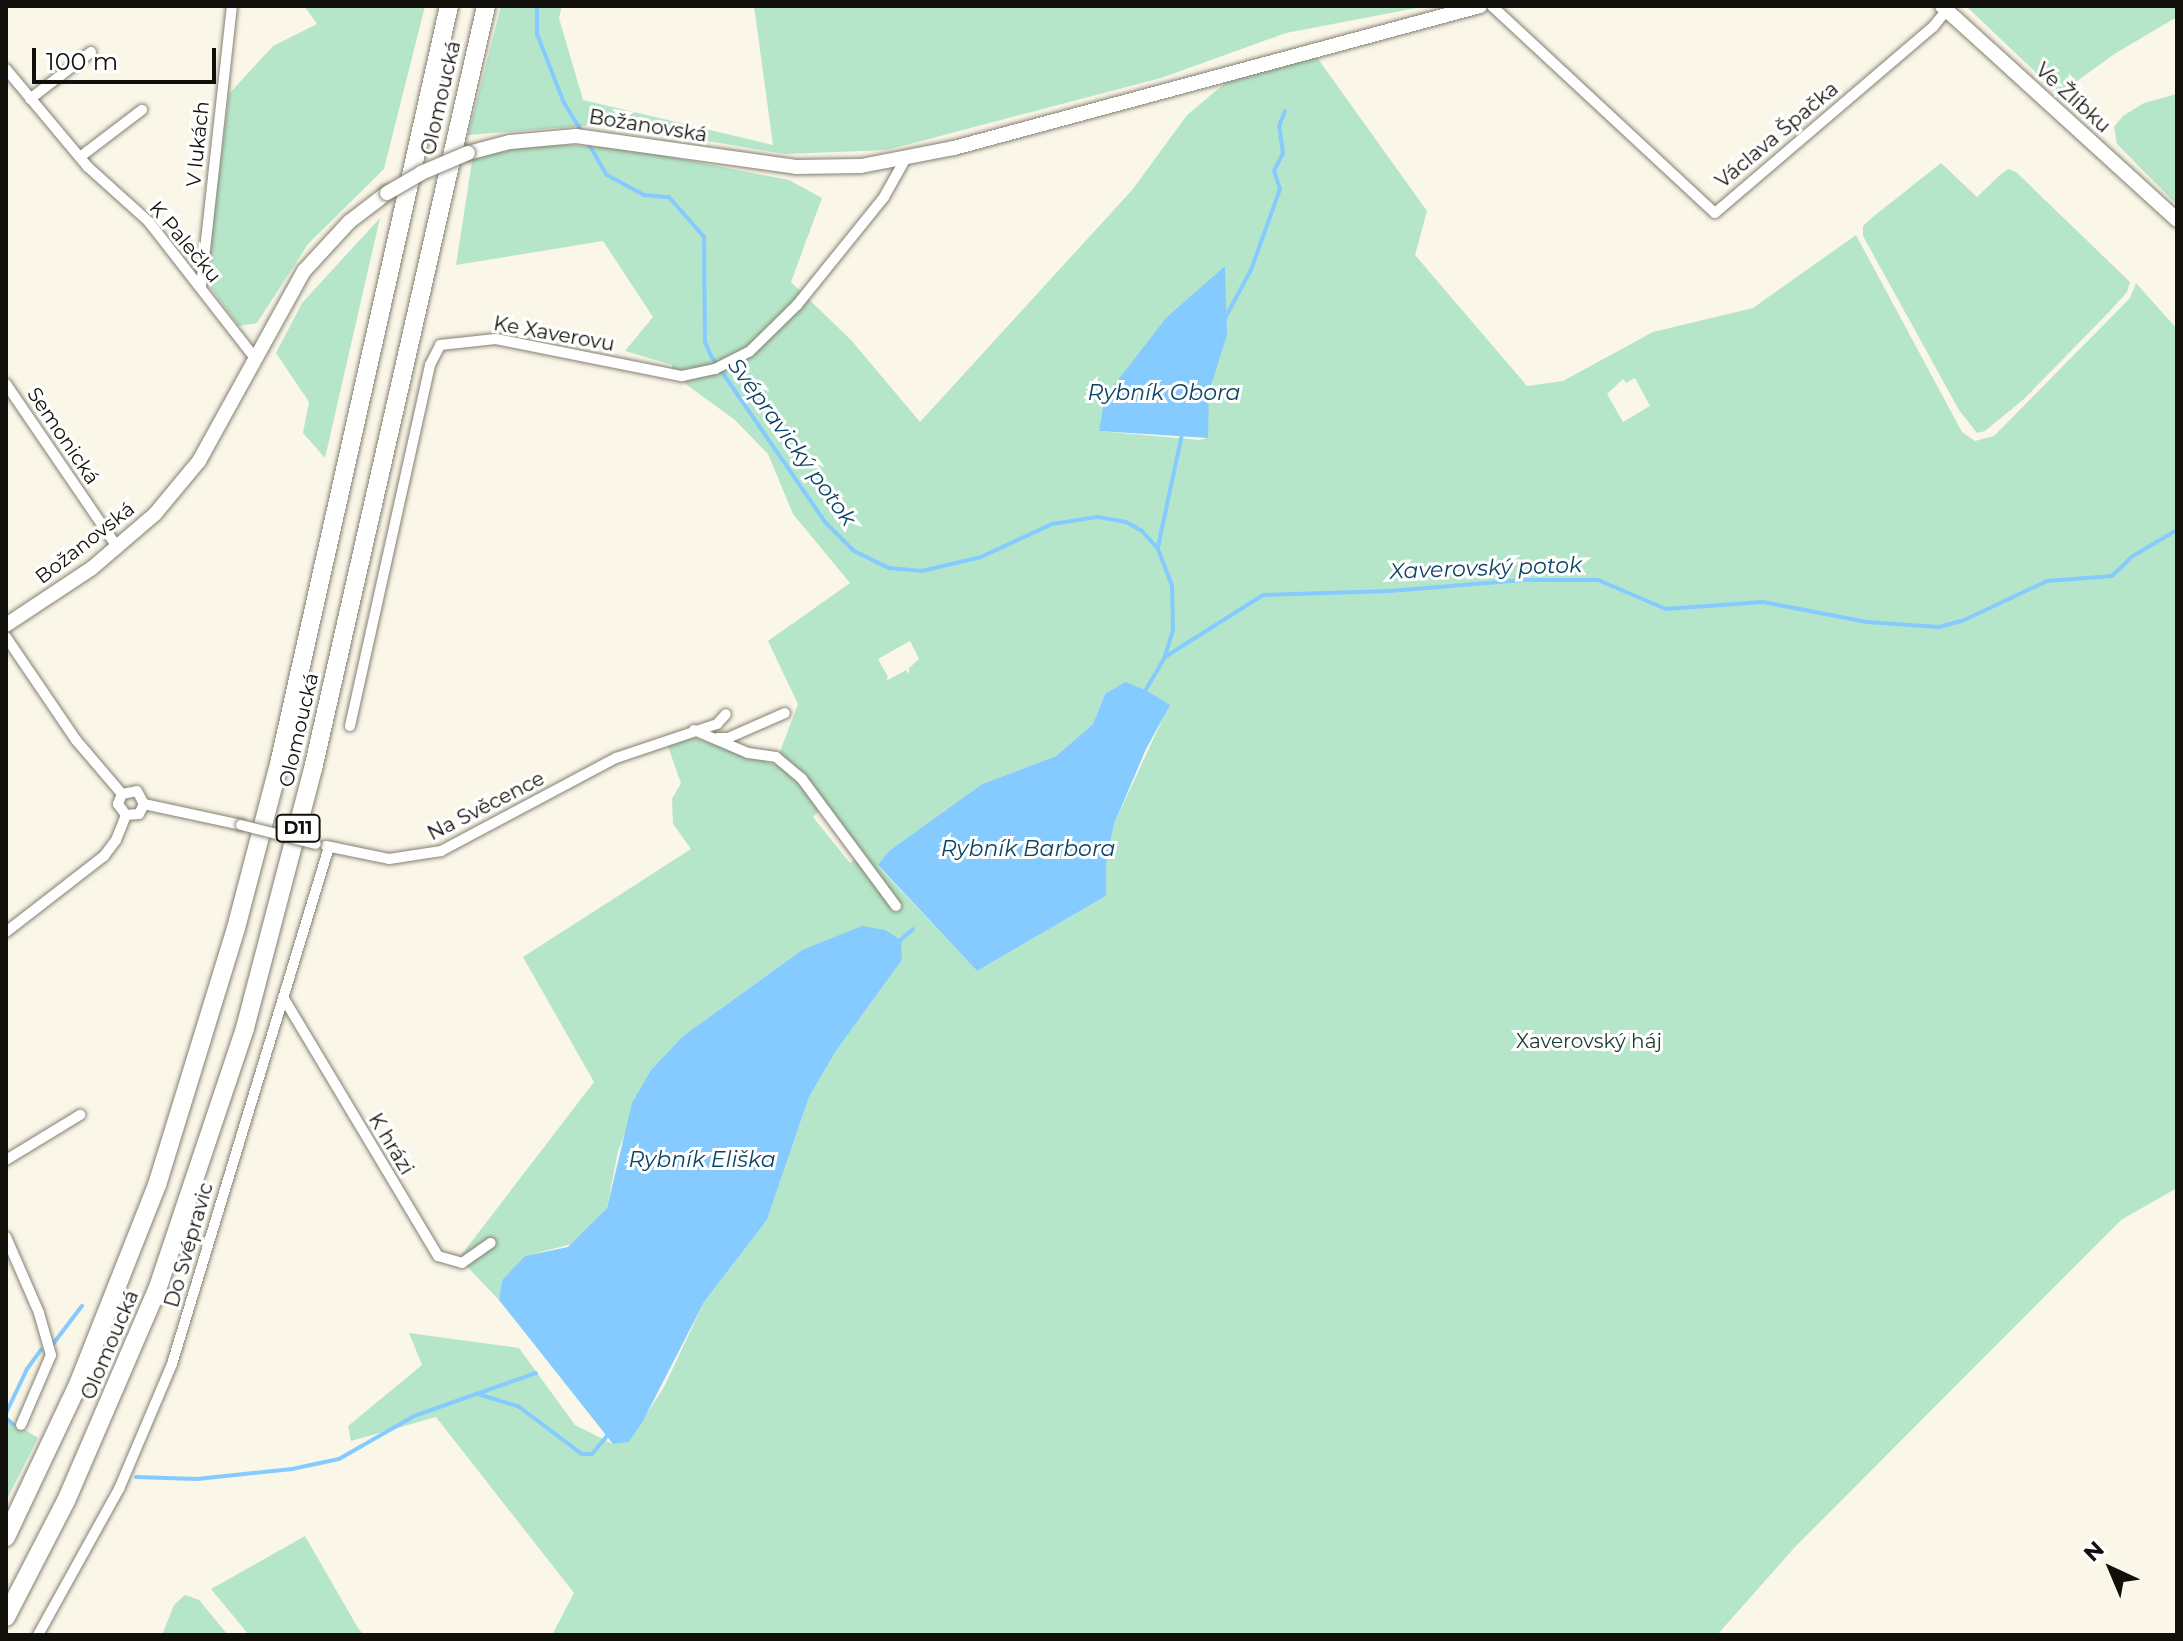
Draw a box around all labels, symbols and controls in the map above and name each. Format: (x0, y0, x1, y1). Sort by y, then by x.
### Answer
scale bar (36, 32, 220, 82)
street label: Olomoucká (416, 39, 466, 157)
text: 100 m (46, 47, 118, 76)
street label: Ve Žlíbku (2031, 58, 2115, 138)
street label: Václava Špačka (1711, 77, 1843, 193)
street label: V lukách (182, 100, 214, 188)
street label: Božanovská (587, 105, 709, 147)
street label: K Palečku (144, 196, 226, 288)
street label: Ke Xaverovu (492, 312, 616, 356)
water label: Svépravický potok (722, 353, 862, 531)
water label: Rybník Obora (1088, 380, 1240, 406)
street label: Semonická (22, 383, 104, 489)
street label: Božanovská (31, 497, 139, 589)
water label: Xaverovský potok (1389, 551, 1583, 585)
street label: Olomoucká (274, 671, 324, 789)
street label: Na Svěcence (424, 766, 548, 846)
road number: D11 (274, 814, 322, 842)
water label: Rybník Barbora (941, 836, 1115, 862)
park label: Xaverovský háj (1516, 1029, 1662, 1053)
street label: K hrázi (363, 1109, 419, 1179)
water label: Rybník Eliška (628, 1147, 776, 1173)
street label: Do Svépravic (160, 1180, 218, 1310)
street label: Olomoucká (76, 1287, 144, 1403)
north arrow (2071, 1529, 2151, 1609)
text: N (2078, 1535, 2110, 1567)

